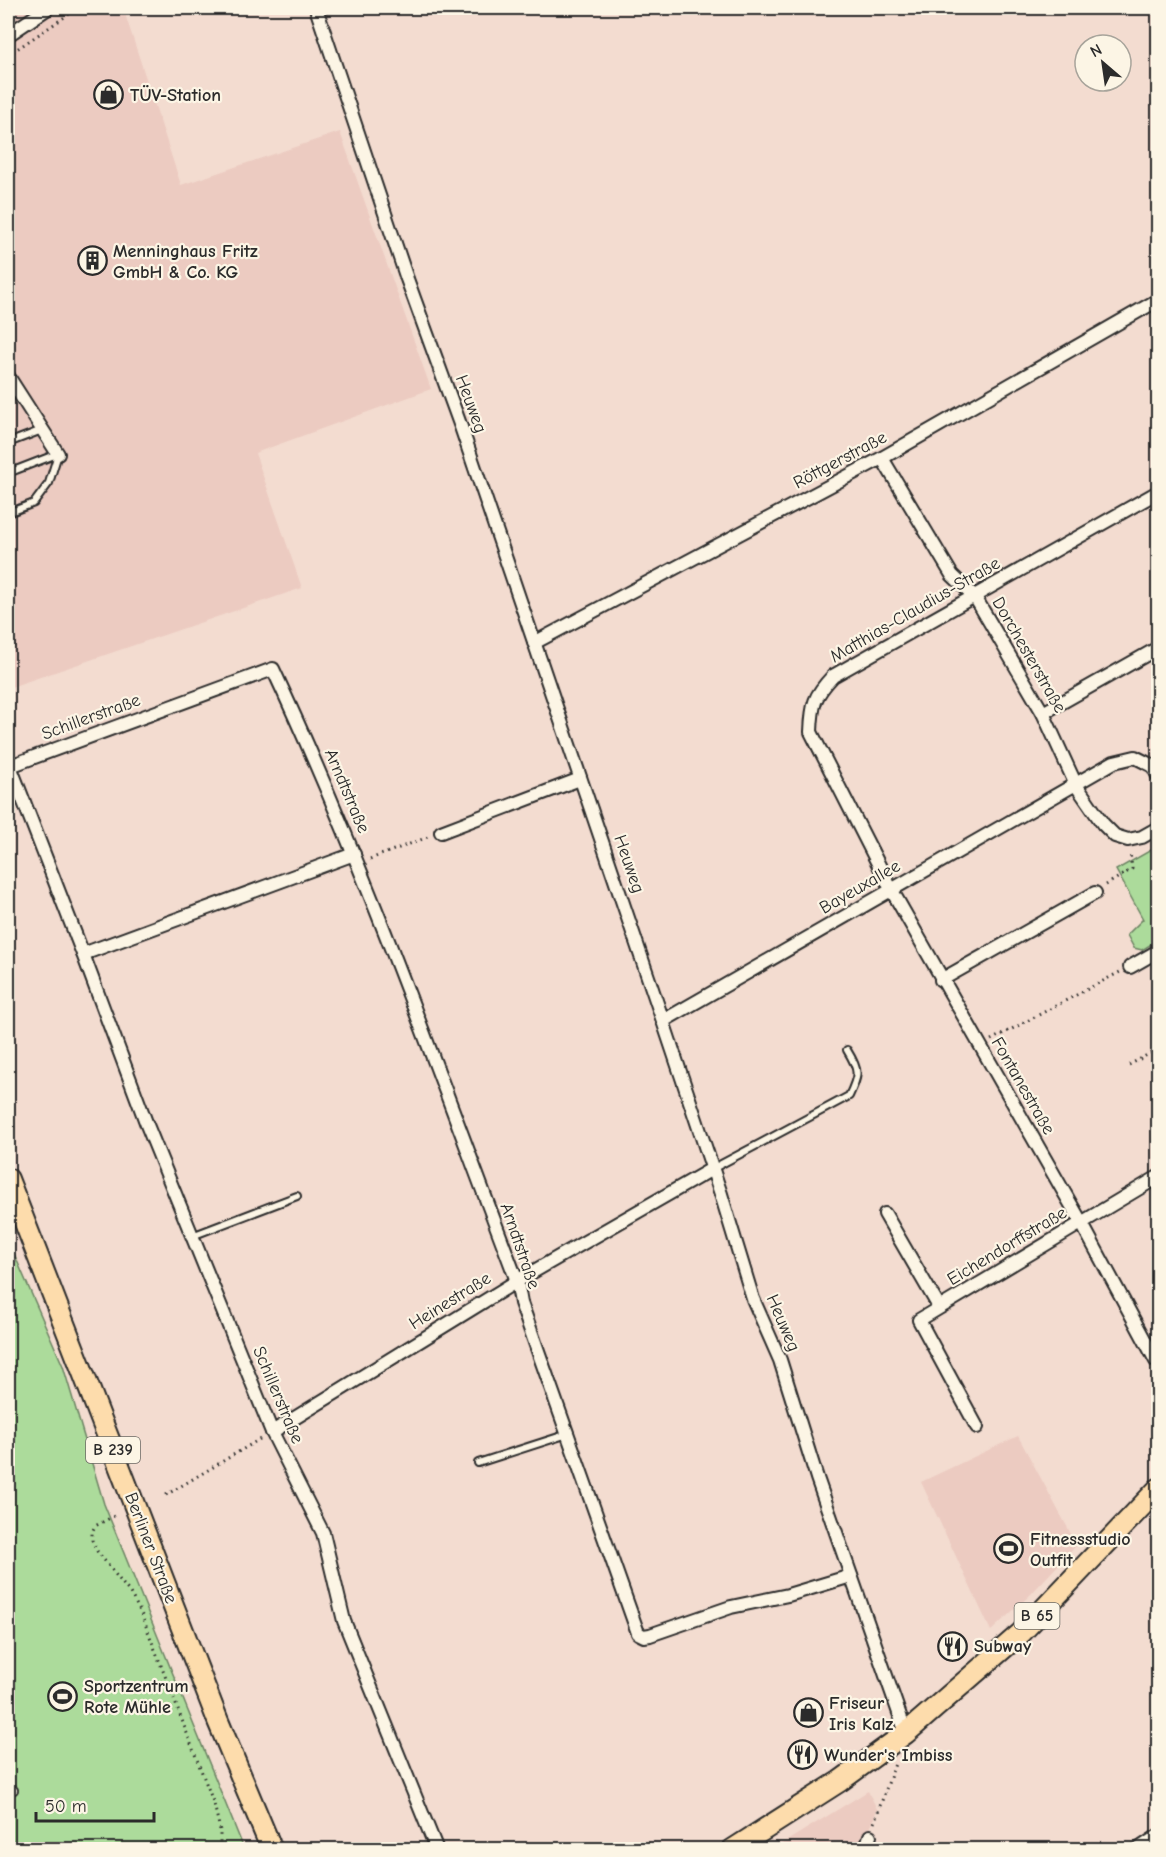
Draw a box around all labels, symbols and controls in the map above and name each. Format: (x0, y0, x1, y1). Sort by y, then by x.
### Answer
north arrow (1073, 33, 1133, 93)
text: N (1087, 40, 1105, 61)
shop icon: TÜV-Station (93, 79, 125, 111)
place label: TÜV-Station (130, 85, 221, 106)
place label: Menninghaus Fritz GmbH & Co. KG (113, 241, 258, 283)
building icon: Menninghaus Fritz GmbH & Co. KG (76, 245, 108, 277)
street label: Heuweg (451, 372, 491, 436)
street label: Röttgerstraße (790, 427, 890, 493)
street label: Matthias-Claudius-Straße (826, 553, 1004, 667)
street label: Dorchesterstraße (987, 593, 1071, 717)
street label: Schillerstraße (39, 689, 143, 745)
street label: Arndtstraße (320, 746, 374, 836)
street label: Heuweg (609, 832, 649, 896)
street label: Bayeuxallee (816, 855, 904, 919)
street label: Fontanestraße (987, 1034, 1059, 1138)
street label: Arndtstraße (496, 1200, 544, 1292)
street label: Eichendorffstraße (943, 1202, 1071, 1290)
street label: Heinestraße (405, 1268, 495, 1334)
street label: Heuweg (762, 1291, 804, 1355)
street label: Schillerstraße (248, 1343, 308, 1447)
road number: B 239 (86, 1437, 140, 1463)
street label: Berliner Straße (120, 1490, 182, 1606)
place label: Fitnessstudio Outfit (1030, 1529, 1131, 1571)
sports icon: Fitnessstudio Outfit (993, 1533, 1025, 1565)
road number: B 65 (1014, 1603, 1060, 1629)
restaurant icon: Subway (937, 1630, 969, 1662)
place label: Subway (974, 1636, 1032, 1657)
place label: Sportzentrum Rote Mühle (84, 1676, 189, 1718)
sports icon: Sportzentrum Rote Mühle (47, 1680, 79, 1712)
place label: Friseur Iris Kalz (829, 1693, 894, 1735)
shop icon: Friseur Iris Kalz (792, 1697, 824, 1729)
restaurant icon: Wunder's Imbiss (787, 1739, 819, 1771)
place label: Wunder's Imbiss (824, 1745, 953, 1766)
scale bar (36, 1785, 154, 1823)
text: 50 m (45, 1796, 87, 1817)

